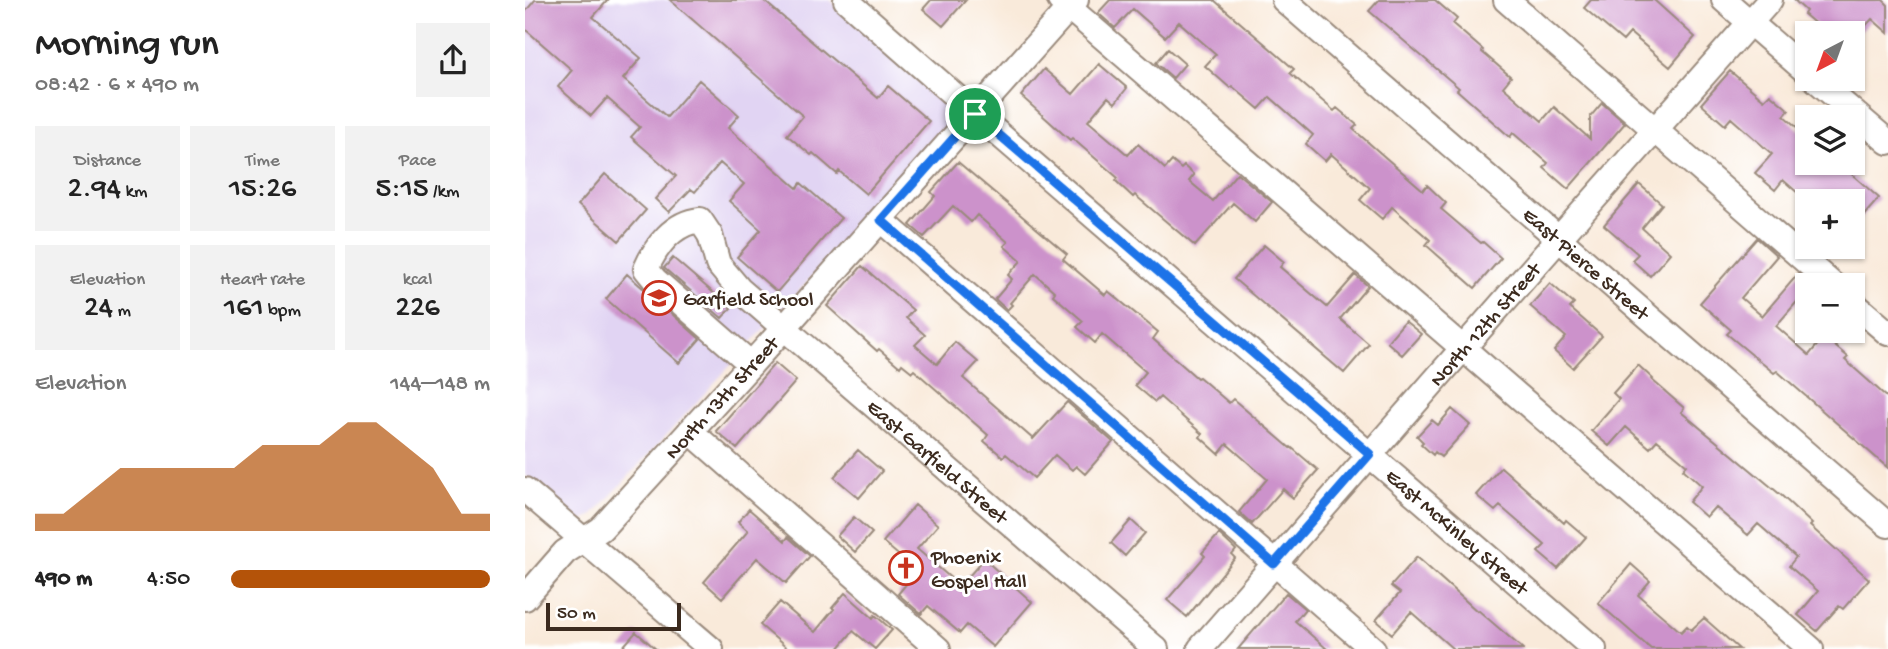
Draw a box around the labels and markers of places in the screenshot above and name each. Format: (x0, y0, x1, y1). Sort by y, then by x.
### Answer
pin (945, 84, 1005, 144)
school or university icon: Garfield School (640, 279, 678, 317)
place label: Garfield School (683, 289, 814, 314)
place label: Phoenix Gospel Hall (930, 547, 1027, 596)
church icon: Phoenix Gospel Hall (887, 549, 925, 587)

